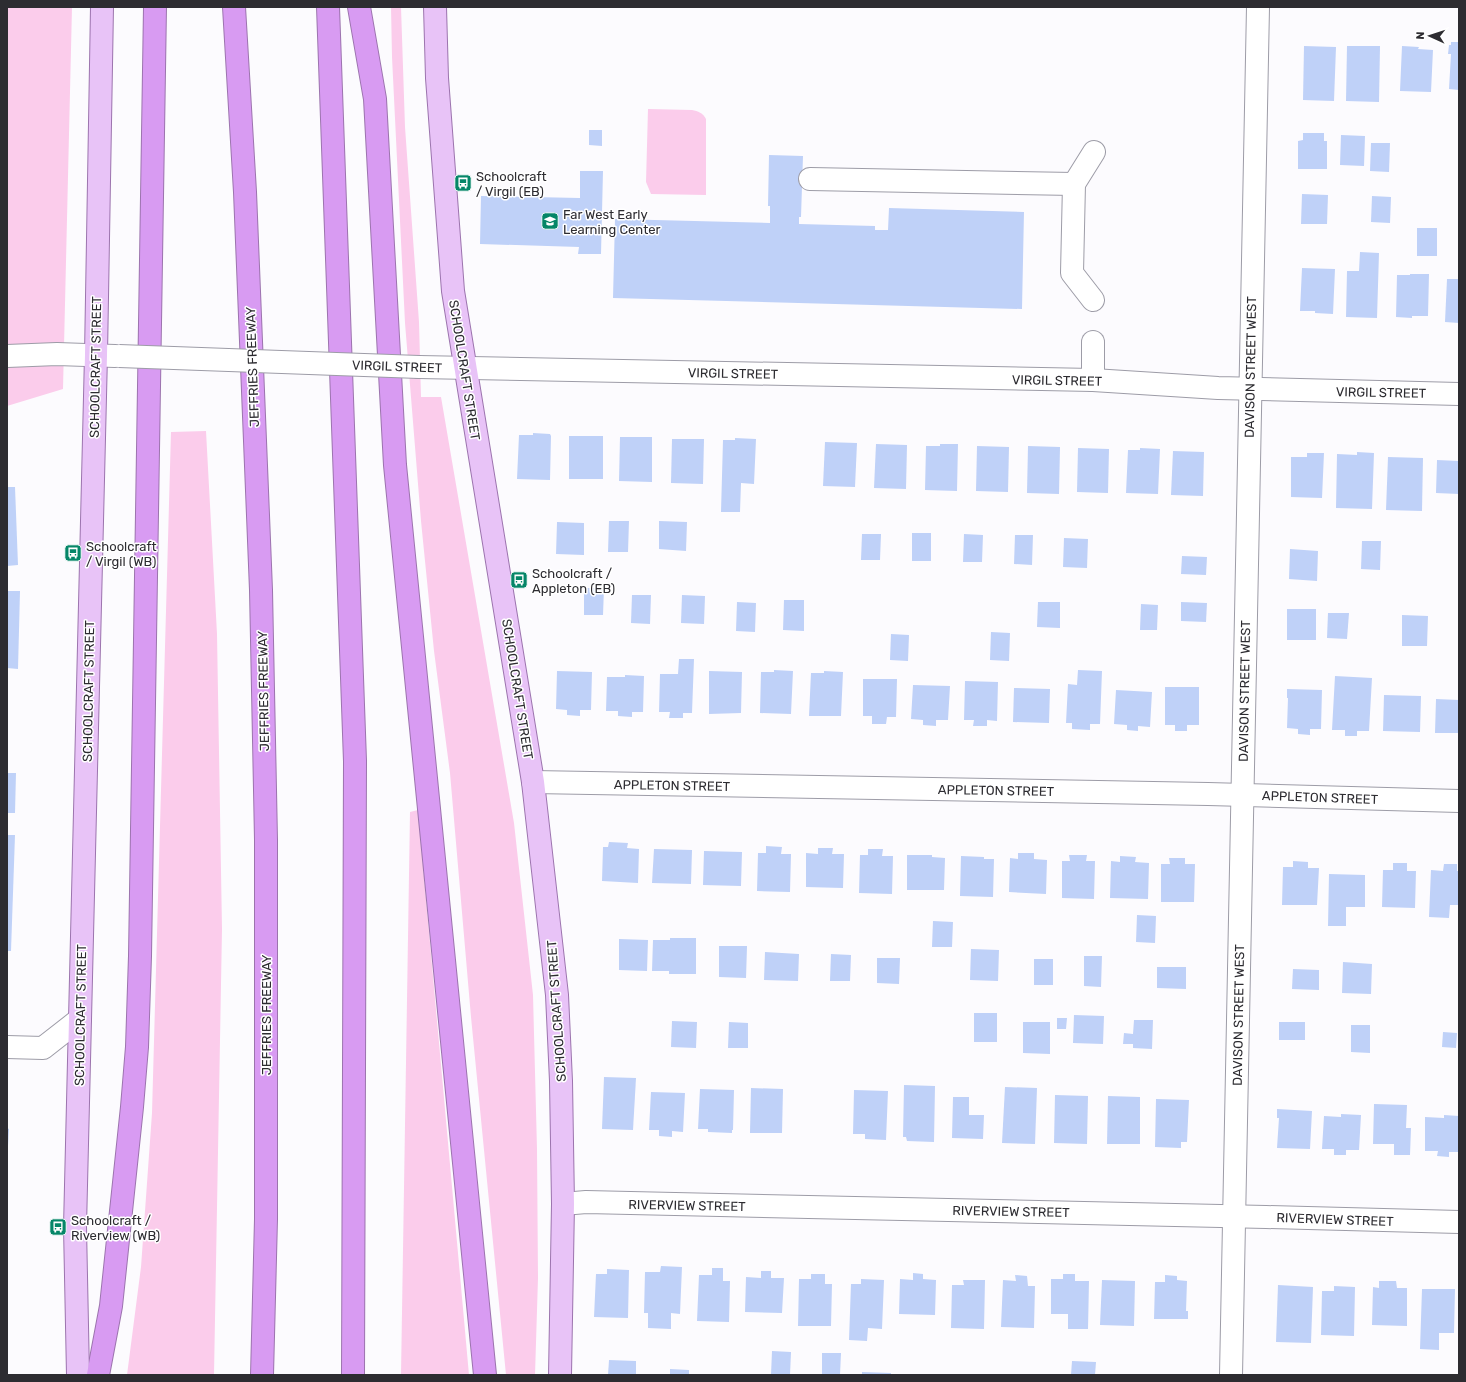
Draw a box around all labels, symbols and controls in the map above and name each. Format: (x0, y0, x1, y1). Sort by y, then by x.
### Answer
north arrow (1410, 16, 1450, 56)
text: N (1414, 31, 1427, 40)
place label: Schoolcraft / Virgil (EB) (476, 169, 546, 200)
bus stop icon: Schoolcraft / Virgil (EB) (453, 173, 473, 193)
place label: Far West Early Learning Center (563, 207, 661, 238)
school or university icon: Far West Early Learning Center (540, 211, 560, 231)
street label: SCHOOLCRAFT STREET (87, 295, 104, 438)
street label: DAVISON STREET WEST (1242, 296, 1259, 438)
street label: SCHOOLCRAFT STREET (446, 299, 483, 442)
street label: JEFFRIES FREEWAY (243, 306, 262, 428)
street label: VIRGIL STREET (352, 357, 443, 376)
street label: VIRGIL STREET (688, 365, 779, 382)
street label: VIRGIL STREET (1012, 372, 1103, 389)
street label: VIRGIL STREET (1336, 384, 1427, 401)
place label: Schoolcraft / Virgil (WB) (86, 539, 156, 570)
bus stop icon: Schoolcraft / Virgil (WB) (63, 543, 83, 563)
place label: Schoolcraft / Appleton (EB) (532, 566, 615, 596)
bus stop icon: Schoolcraft / Appleton (EB) (509, 570, 529, 590)
street label: SCHOOLCRAFT STREET (499, 618, 536, 761)
street label: SCHOOLCRAFT STREET (80, 619, 97, 762)
street label: DAVISON STREET WEST (1236, 620, 1253, 762)
street label: JEFFRIES FREEWAY (255, 630, 272, 751)
street label: APPLETON STREET (614, 777, 731, 794)
street label: APPLETON STREET (938, 782, 1055, 799)
street label: APPLETON STREET (1262, 788, 1379, 807)
street label: SCHOOLCRAFT STREET (544, 939, 569, 1082)
street label: SCHOOLCRAFT STREET (72, 943, 89, 1086)
street label: DAVISON STREET WEST (1230, 944, 1247, 1086)
street label: JEFFRIES FREEWAY (259, 954, 274, 1075)
street label: RIVERVIEW STREET (628, 1197, 746, 1214)
street label: RIVERVIEW STREET (952, 1203, 1070, 1220)
street label: RIVERVIEW STREET (1276, 1210, 1394, 1229)
place label: Schoolcraft / Riverview (WB) (71, 1213, 160, 1243)
bus stop icon: Schoolcraft / Riverview (WB) (48, 1217, 68, 1237)

